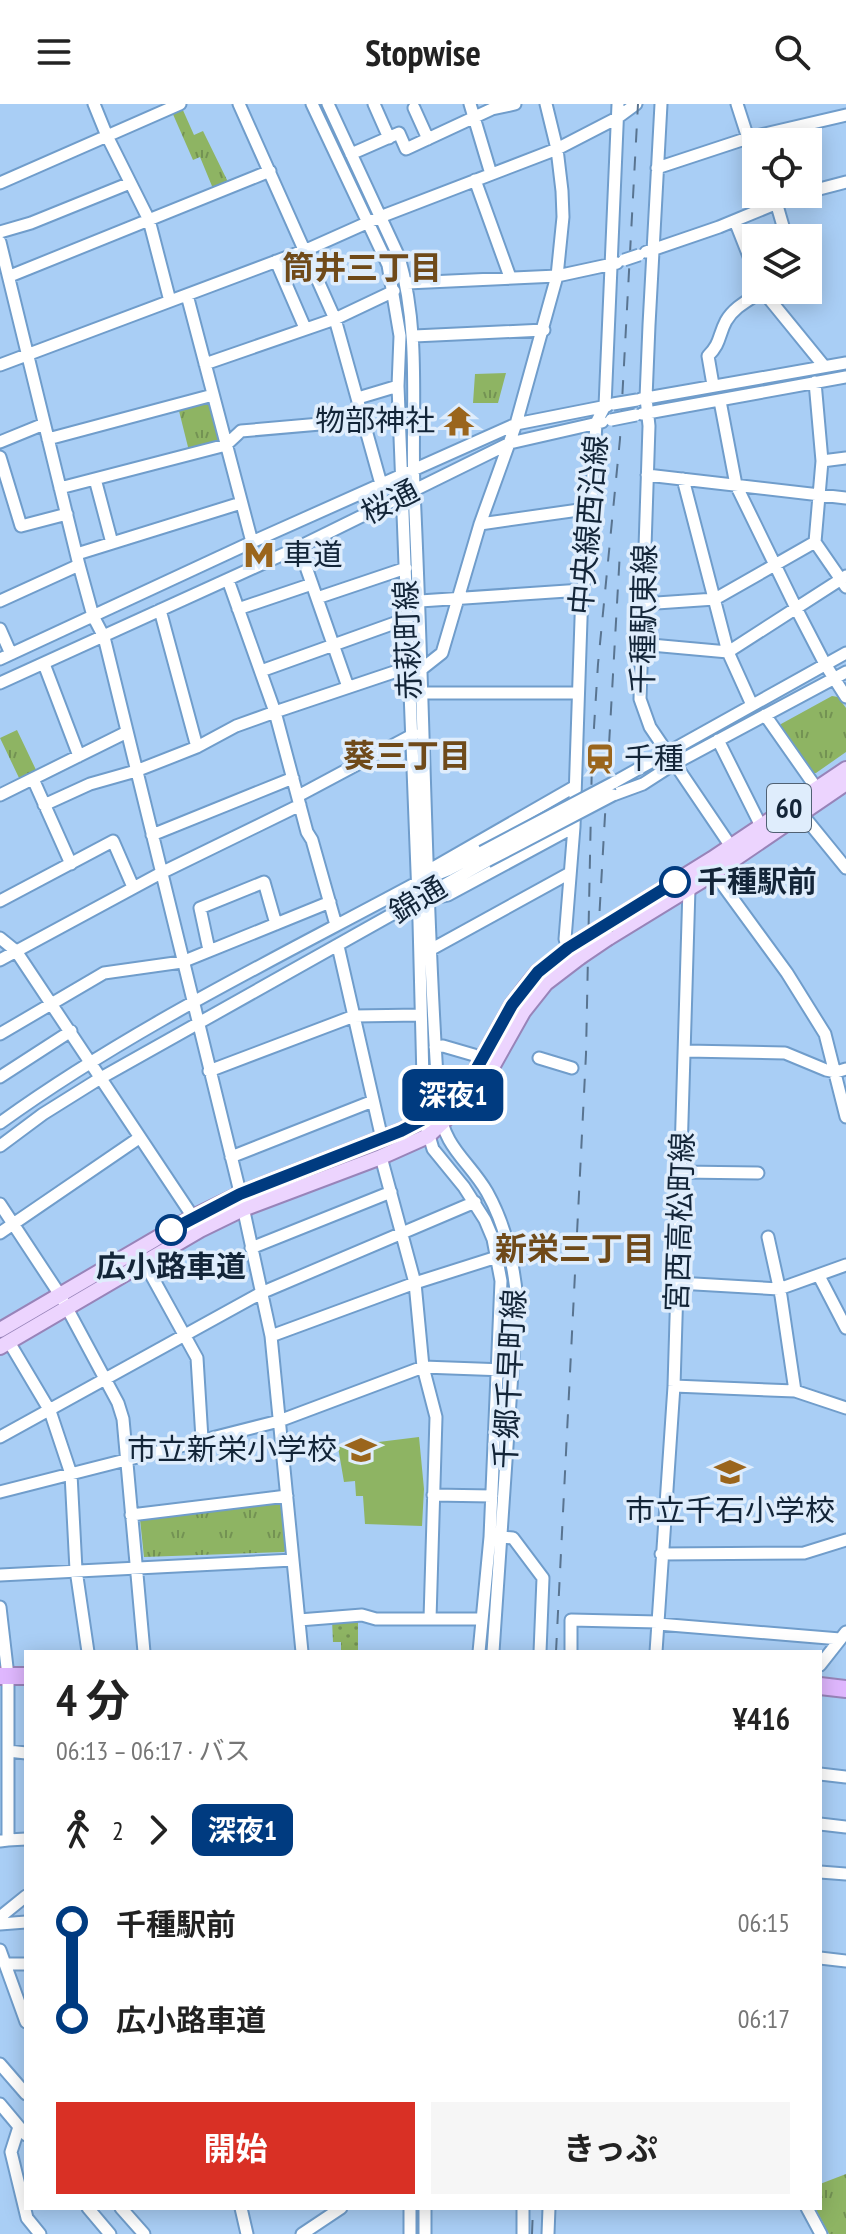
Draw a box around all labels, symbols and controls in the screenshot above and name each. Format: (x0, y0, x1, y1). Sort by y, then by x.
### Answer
text: Stopwise (365, 29, 481, 76)
icon: menu (32, 30, 76, 74)
icon: search (770, 30, 814, 74)
map controls (742, 128, 822, 304)
button: locate (742, 128, 822, 208)
button: layers (742, 224, 822, 304)
district label: 筒井三丁目 (282, 246, 442, 288)
place label: 物部神社 (315, 400, 435, 439)
temple icon: 物部神社 (442, 404, 476, 438)
street label: 中央線西沿線 (560, 434, 615, 616)
street label: 桜通 (354, 470, 425, 532)
place label: 車道 (283, 534, 343, 573)
metro station icon: 車道 (242, 538, 276, 572)
street label: 千種駅東線 (622, 544, 663, 694)
street label: 赤萩町線 (385, 579, 428, 701)
district label: 葵三丁目 (343, 734, 471, 776)
place label: 千種 (624, 738, 684, 777)
station icon: 千種 (583, 742, 617, 776)
road number: 60 (767, 784, 811, 832)
place label: 千種駅前 (697, 861, 817, 900)
street label: 錦通 (381, 867, 453, 931)
marker: 千種駅前 (660, 867, 690, 897)
line badge: 深夜1 (407, 1069, 499, 1121)
text: 深夜1 (418, 1076, 488, 1113)
street label: 宮西高松町線 (656, 1131, 701, 1313)
marker: 広小路車道 (156, 1215, 186, 1245)
district label: 新栄三丁目 (495, 1227, 655, 1269)
place label: 広小路車道 (96, 1246, 246, 1285)
street label: 千郷千早町線 (484, 1288, 533, 1470)
place label: 市立新栄小学校 (127, 1429, 337, 1468)
school or university icon: 市立新栄小学校 (344, 1433, 378, 1467)
school or university icon: 市立千石小学校 (713, 1455, 747, 1489)
place label: 市立千石小学校 (625, 1490, 835, 1529)
text: 4 分 (56, 1671, 130, 1728)
text: ¥416 (733, 1699, 790, 1738)
text: 06:13 – 06:17 · バス (56, 1734, 251, 1767)
icon: walk (56, 1808, 100, 1852)
icon: forward (136, 1808, 180, 1852)
text: 深夜1 (208, 1811, 277, 1848)
text: 2 (112, 1814, 124, 1847)
text: 千種駅前 (116, 1904, 236, 1943)
text: 06:15 (738, 1906, 790, 1939)
text: 広小路車道 (116, 2000, 266, 2039)
text: 06:17 (738, 2002, 790, 2035)
button: 開始 (56, 2102, 415, 2194)
button: きっぷ (431, 2102, 790, 2194)

